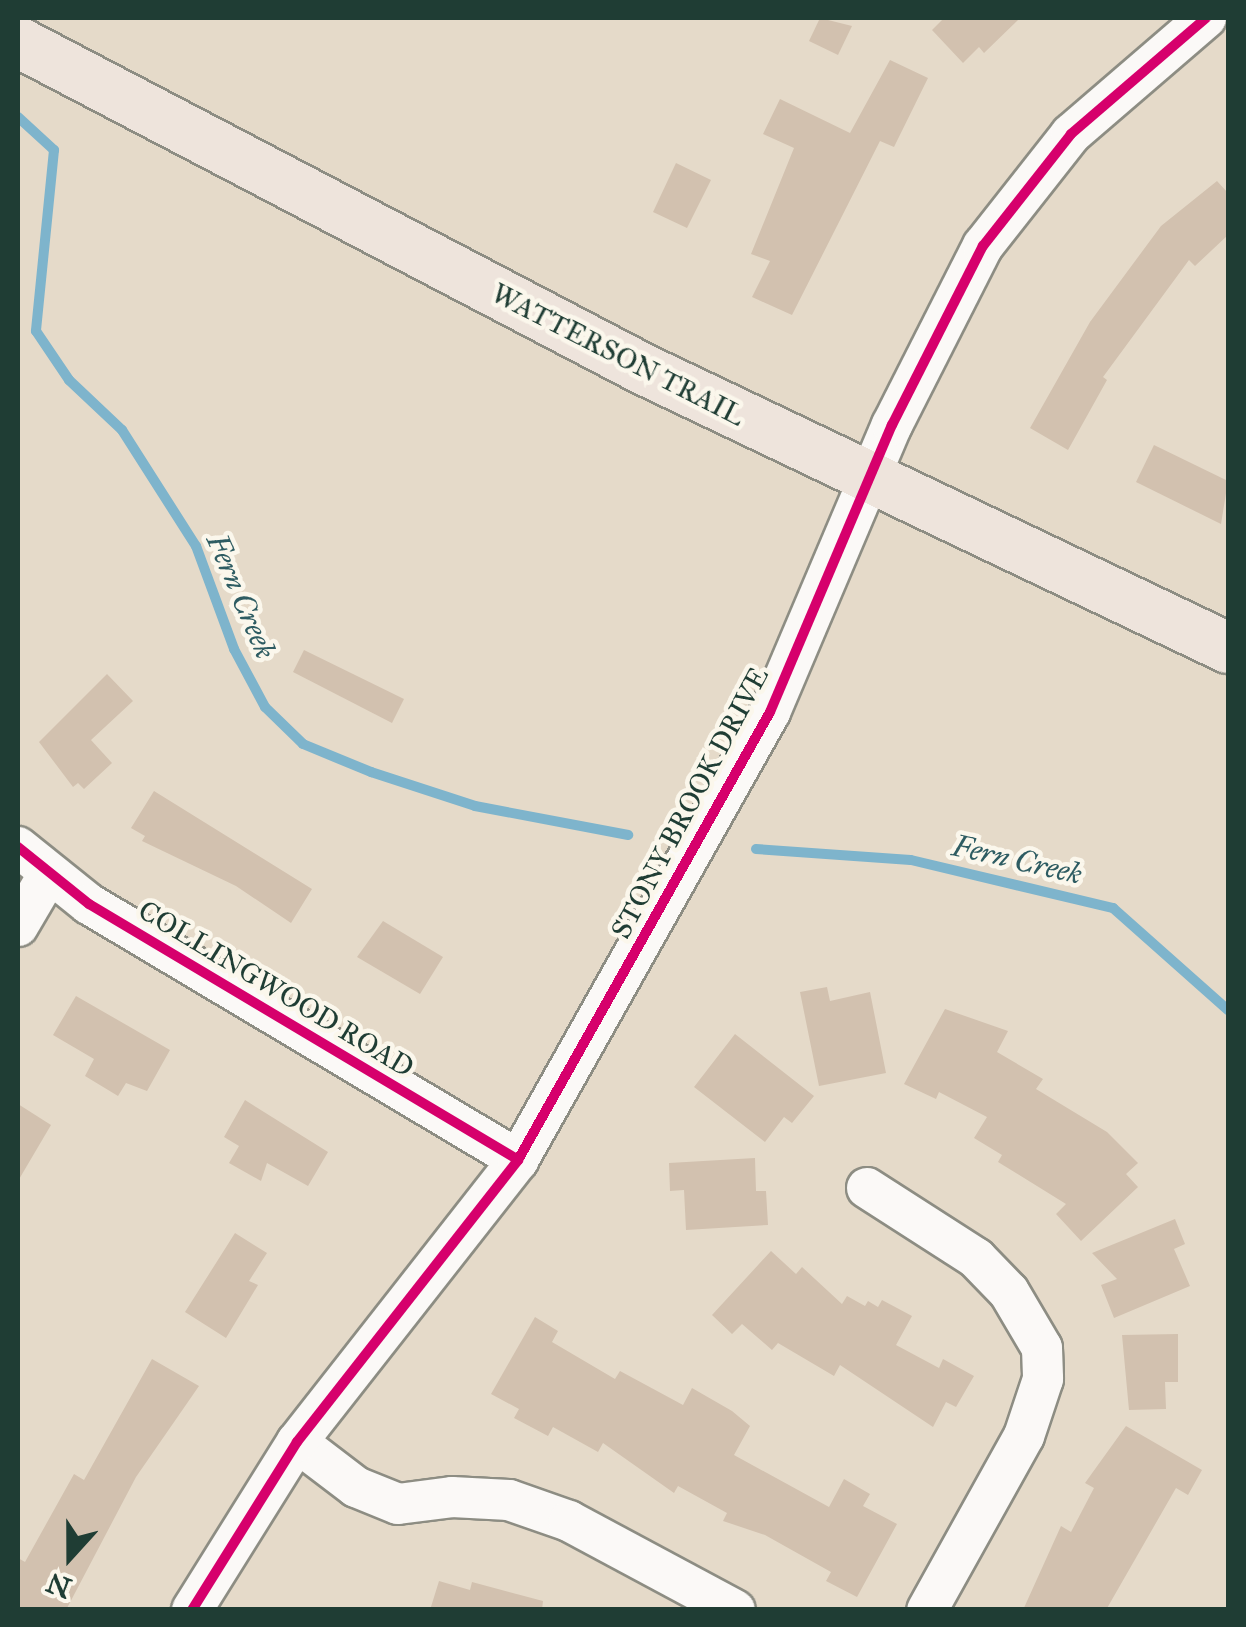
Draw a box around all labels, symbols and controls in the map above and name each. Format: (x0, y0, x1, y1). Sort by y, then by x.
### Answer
street label: WATTERSON TRAIL (486, 277, 750, 433)
water label: Fern Creek (199, 528, 283, 664)
street label: STONY BROOK DRIVE (604, 662, 776, 944)
water label: Fern Creek (949, 828, 1085, 892)
street label: COLLINGWOOD ROAD (132, 893, 420, 1085)
north arrow (20, 1507, 120, 1607)
text: N (42, 1565, 76, 1606)

